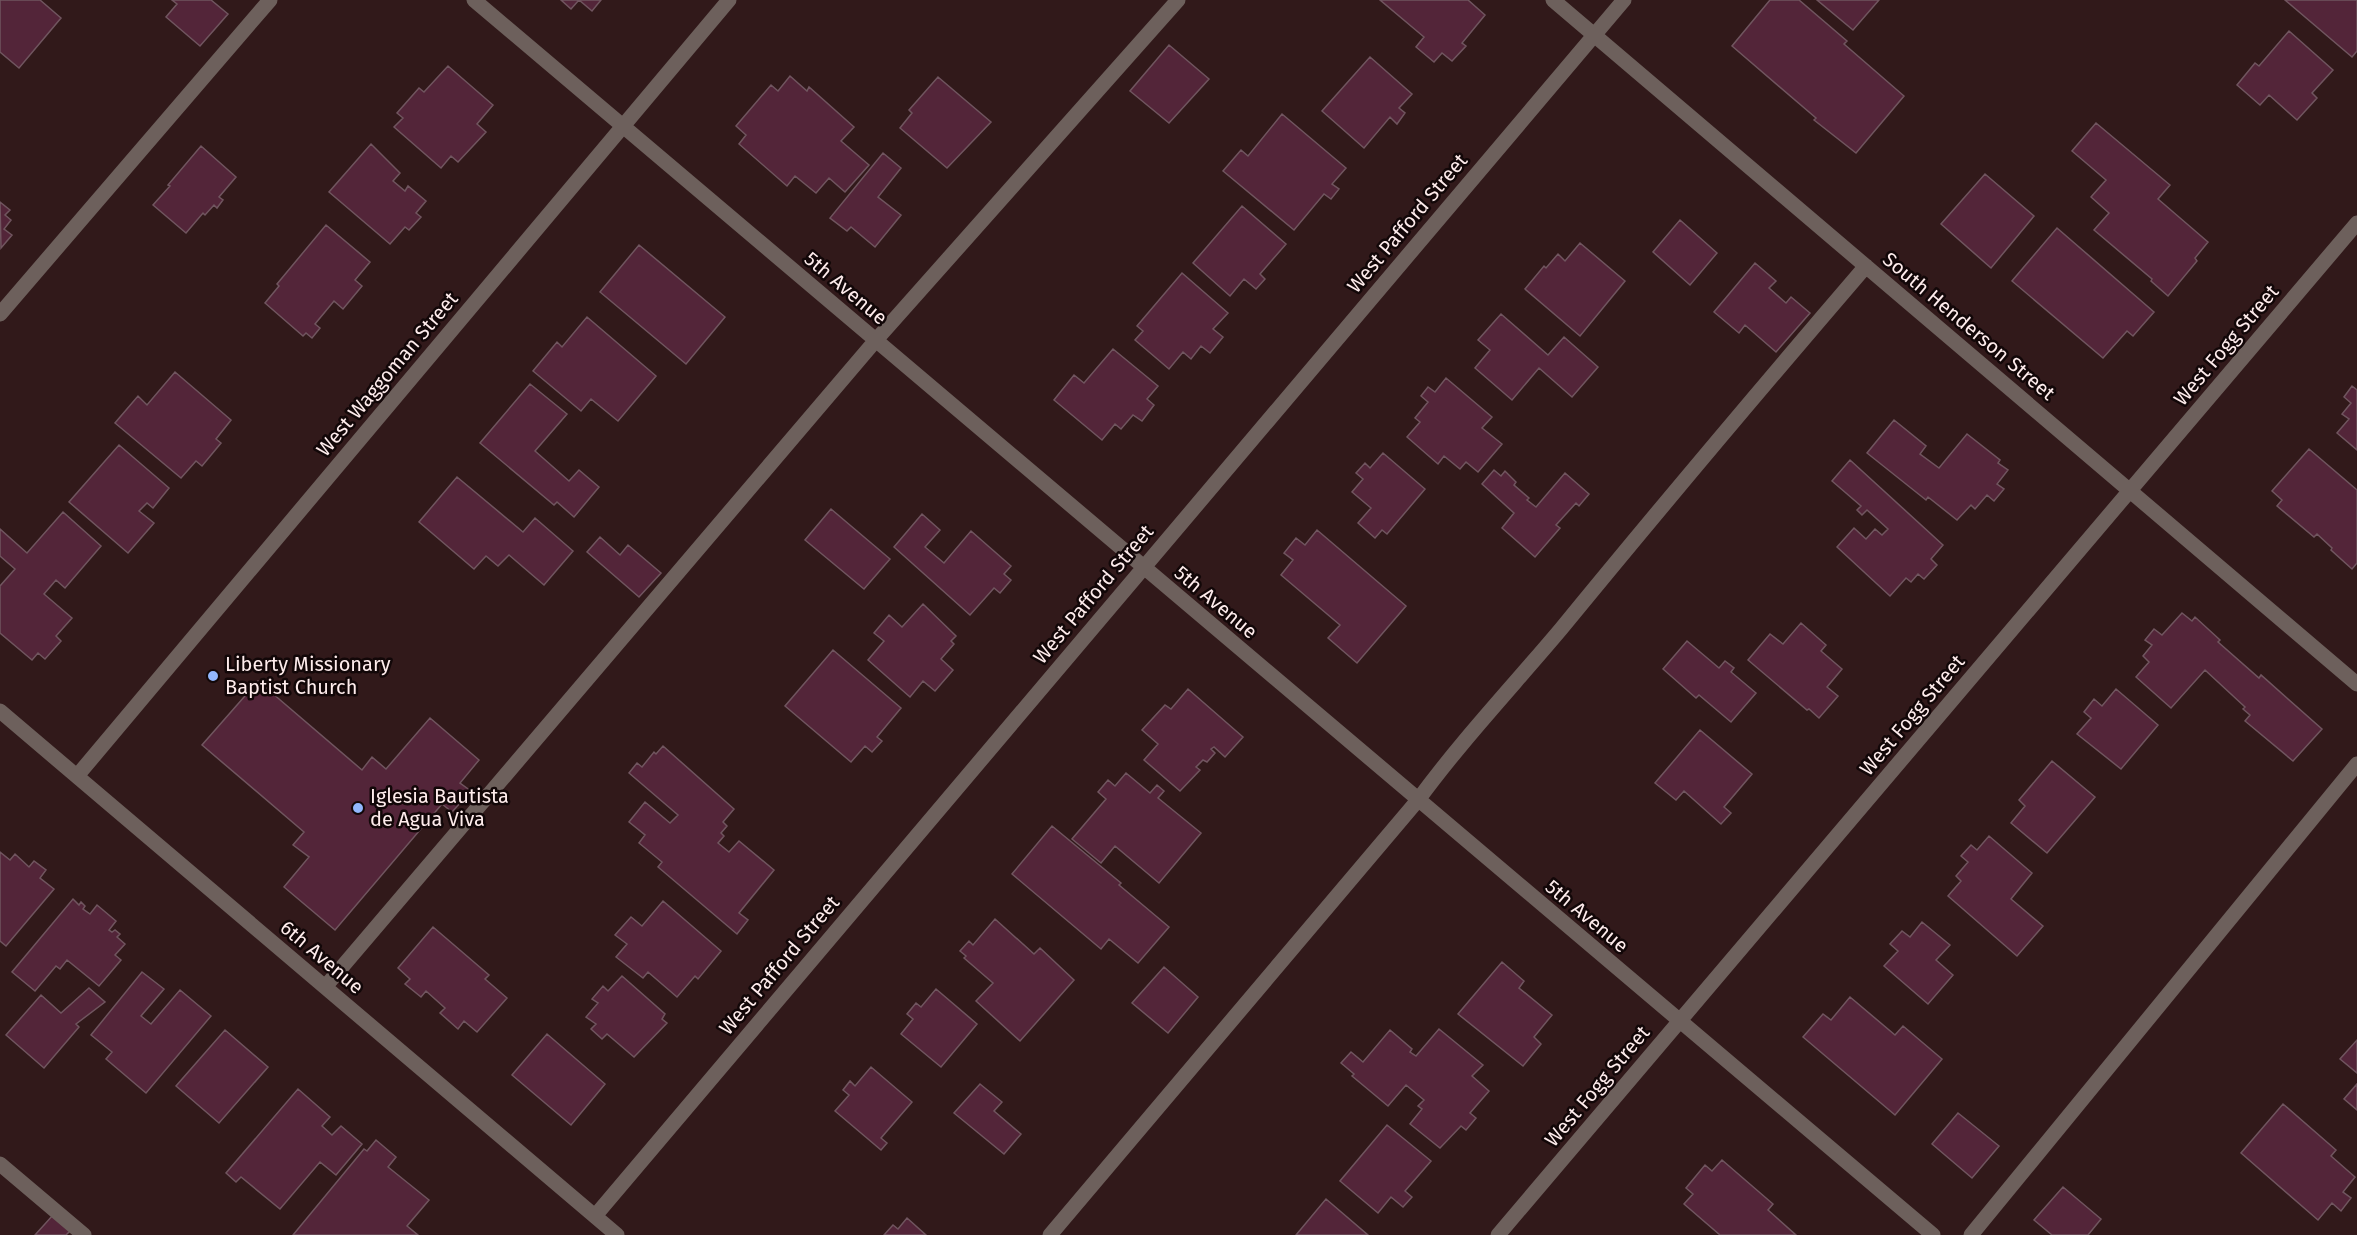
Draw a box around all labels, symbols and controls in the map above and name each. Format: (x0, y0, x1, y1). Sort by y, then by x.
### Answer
street label: West Pafford Street (1342, 148, 1473, 297)
street label: 5th Avenue (800, 247, 892, 329)
street label: South Henderson Street (1878, 247, 2061, 406)
street label: West Fogg Street (2169, 279, 2284, 410)
street label: West Waggoman Street (311, 286, 463, 461)
street label: West Pafford Street (1028, 519, 1159, 668)
street label: 5th Avenue (1170, 561, 1262, 643)
street label: West Fogg Street (1855, 649, 1970, 780)
place label: Liberty Missionary Baptist Church (225, 652, 391, 699)
marker: Liberty Missionary Baptist Church (206, 669, 220, 683)
place label: Iglesia Bautista de Agua Viva (370, 784, 509, 831)
marker: Iglesia Bautista de Agua Viva (351, 801, 365, 815)
street label: 5th Avenue (1541, 875, 1633, 957)
street label: West Pafford Street (714, 890, 845, 1039)
street label: 6th Avenue (275, 915, 369, 999)
street label: West Fogg Street (1540, 1020, 1655, 1151)

